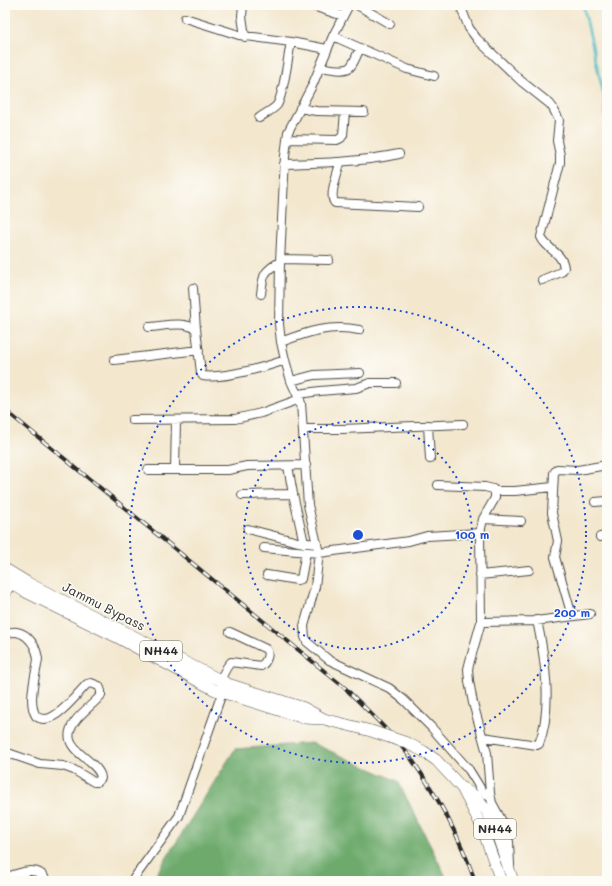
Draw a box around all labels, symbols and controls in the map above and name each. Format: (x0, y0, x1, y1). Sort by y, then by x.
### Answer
text: 100 m (455, 526, 489, 542)
centre of rings (351, 528, 365, 542)
street label: Jammu Bypass (60, 577, 149, 634)
text: 200 m (554, 604, 590, 620)
road number: NH44 (140, 641, 182, 661)
road number: NH44 (474, 819, 516, 839)

